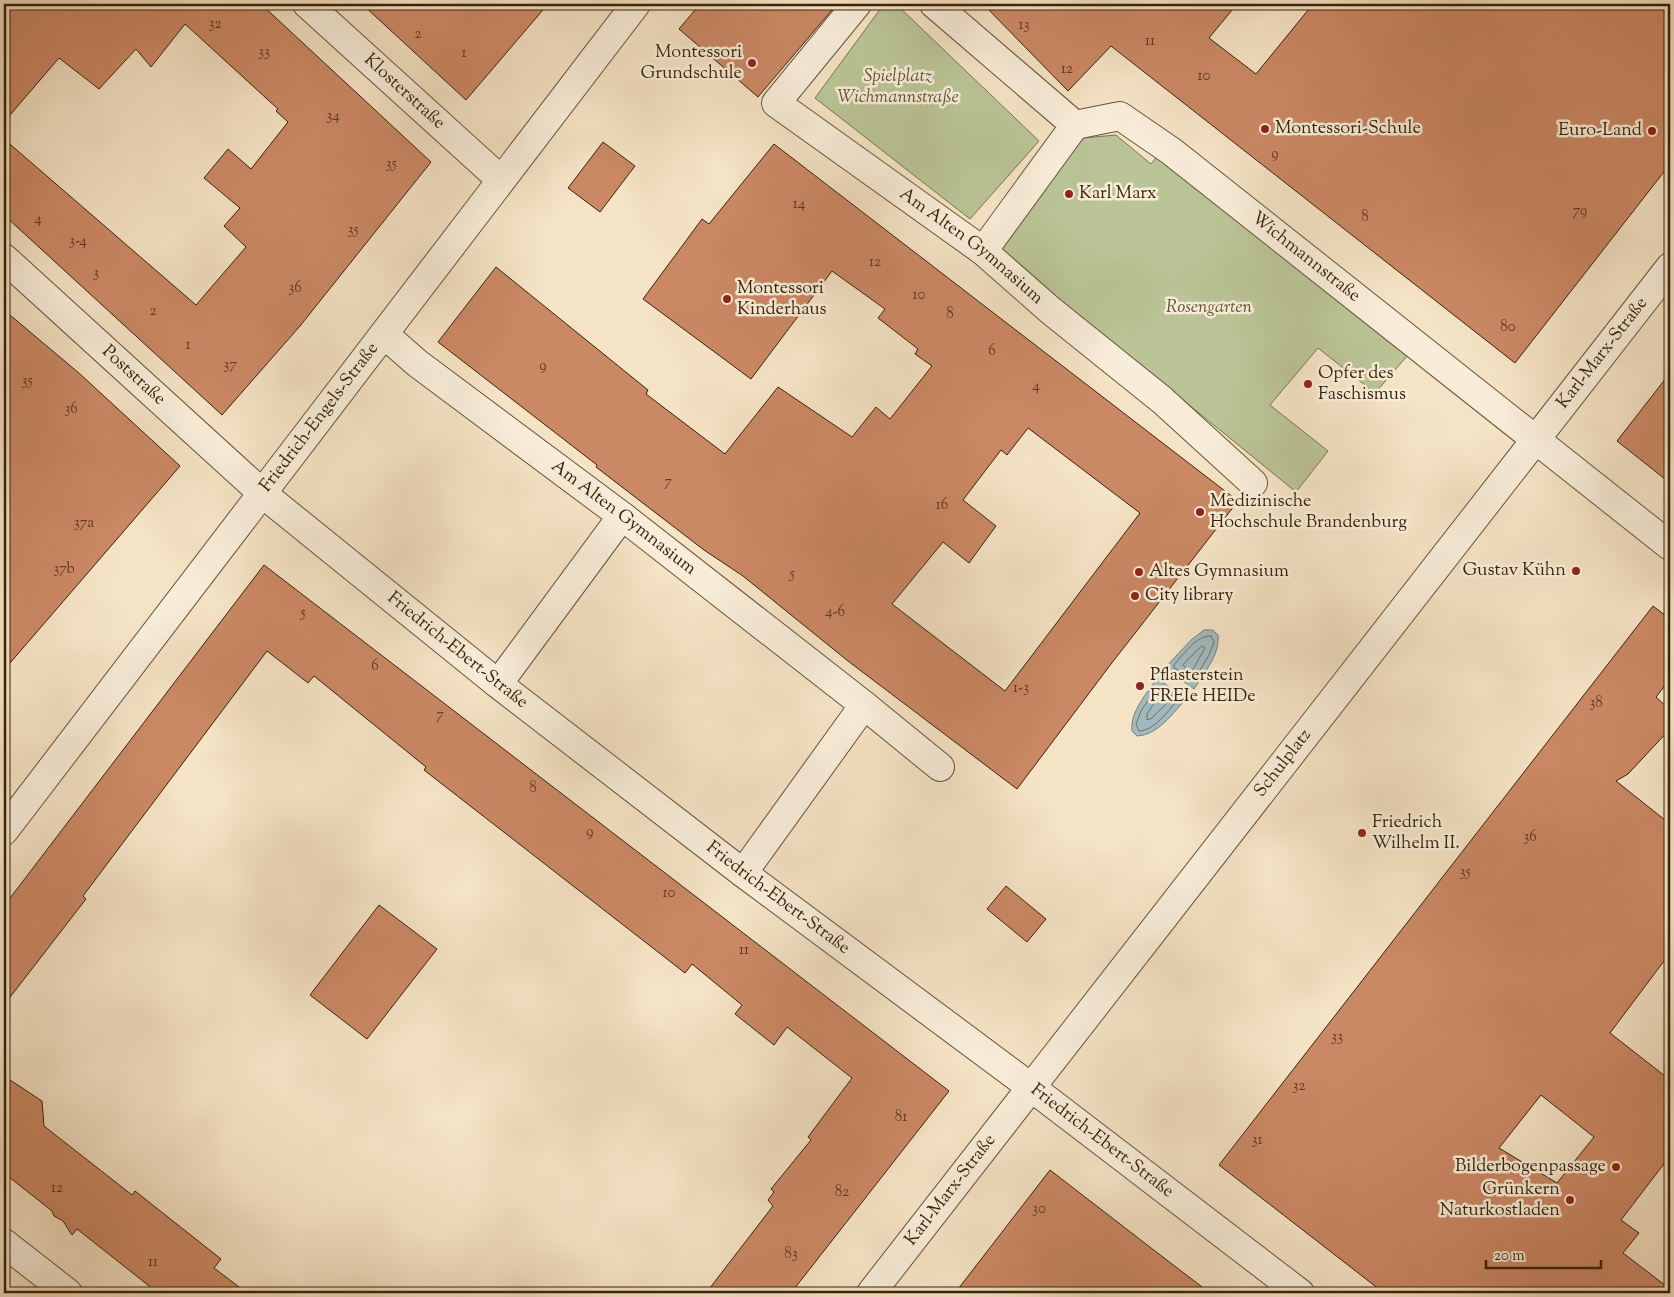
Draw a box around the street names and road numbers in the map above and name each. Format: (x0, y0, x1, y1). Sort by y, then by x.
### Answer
street label: Klosterstraße (357, 48, 451, 136)
street label: Am Alten Gymnasium (893, 182, 1049, 311)
street label: Wichmannstraße (1245, 206, 1366, 309)
street label: Karl-Marx-Straße (1551, 292, 1655, 415)
street label: Friedrich-Engels-Straße (254, 337, 386, 498)
street label: Poststraße (96, 340, 171, 412)
street label: Am Alten Gymnasium (545, 454, 702, 582)
street label: Friedrich-Ebert-Straße (381, 586, 533, 715)
street label: Schulplatz (1248, 724, 1318, 803)
street label: Friedrich-Ebert-Straße (700, 836, 855, 961)
street label: Friedrich-Ebert-Straße (1025, 1078, 1179, 1205)
street label: Karl-Marx-Straße (899, 1129, 1003, 1252)

